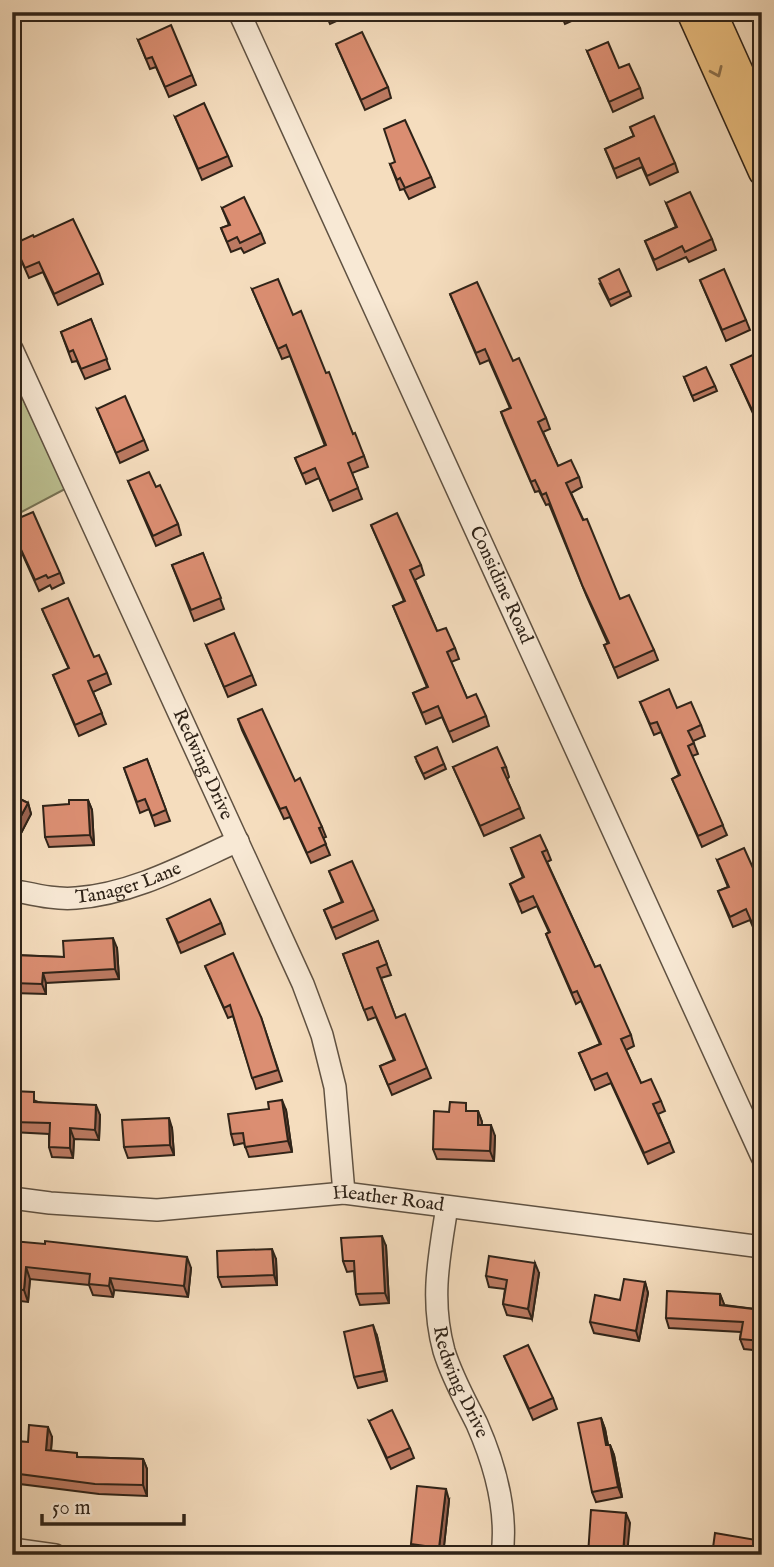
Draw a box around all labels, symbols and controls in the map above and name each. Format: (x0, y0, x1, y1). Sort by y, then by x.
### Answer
one-way arrow (709, 65, 723, 77)
street label: Considine Road (463, 522, 538, 648)
street label: Redwing Drive (167, 705, 238, 824)
street label: Tanager Lane (74, 857, 185, 910)
street label: Heather Road (331, 1181, 446, 1218)
street label: Redwing Drive (427, 1324, 494, 1442)
scale bar (42, 1483, 184, 1527)
text: 50 m (52, 1495, 91, 1522)

